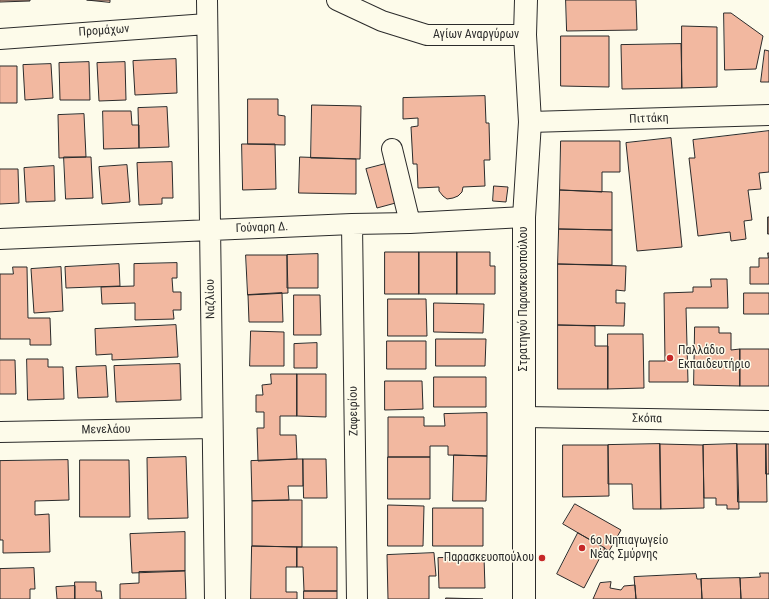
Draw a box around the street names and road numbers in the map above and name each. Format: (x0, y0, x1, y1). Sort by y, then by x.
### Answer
street label: Προμάχων (78, 22, 130, 40)
street label: Αγίων Αναργύρων (433, 28, 519, 42)
street label: Πιττάκη (629, 111, 669, 127)
street label: Γούναρη Δ. (235, 220, 289, 236)
street label: Στρατηγού Παρασκευοπούλου (517, 226, 531, 372)
street label: Ναζλίου (203, 279, 219, 319)
street label: Ζαφειρίου (346, 386, 362, 436)
street label: Σκόπα (632, 412, 662, 426)
street label: Μενελάου (81, 422, 131, 438)

